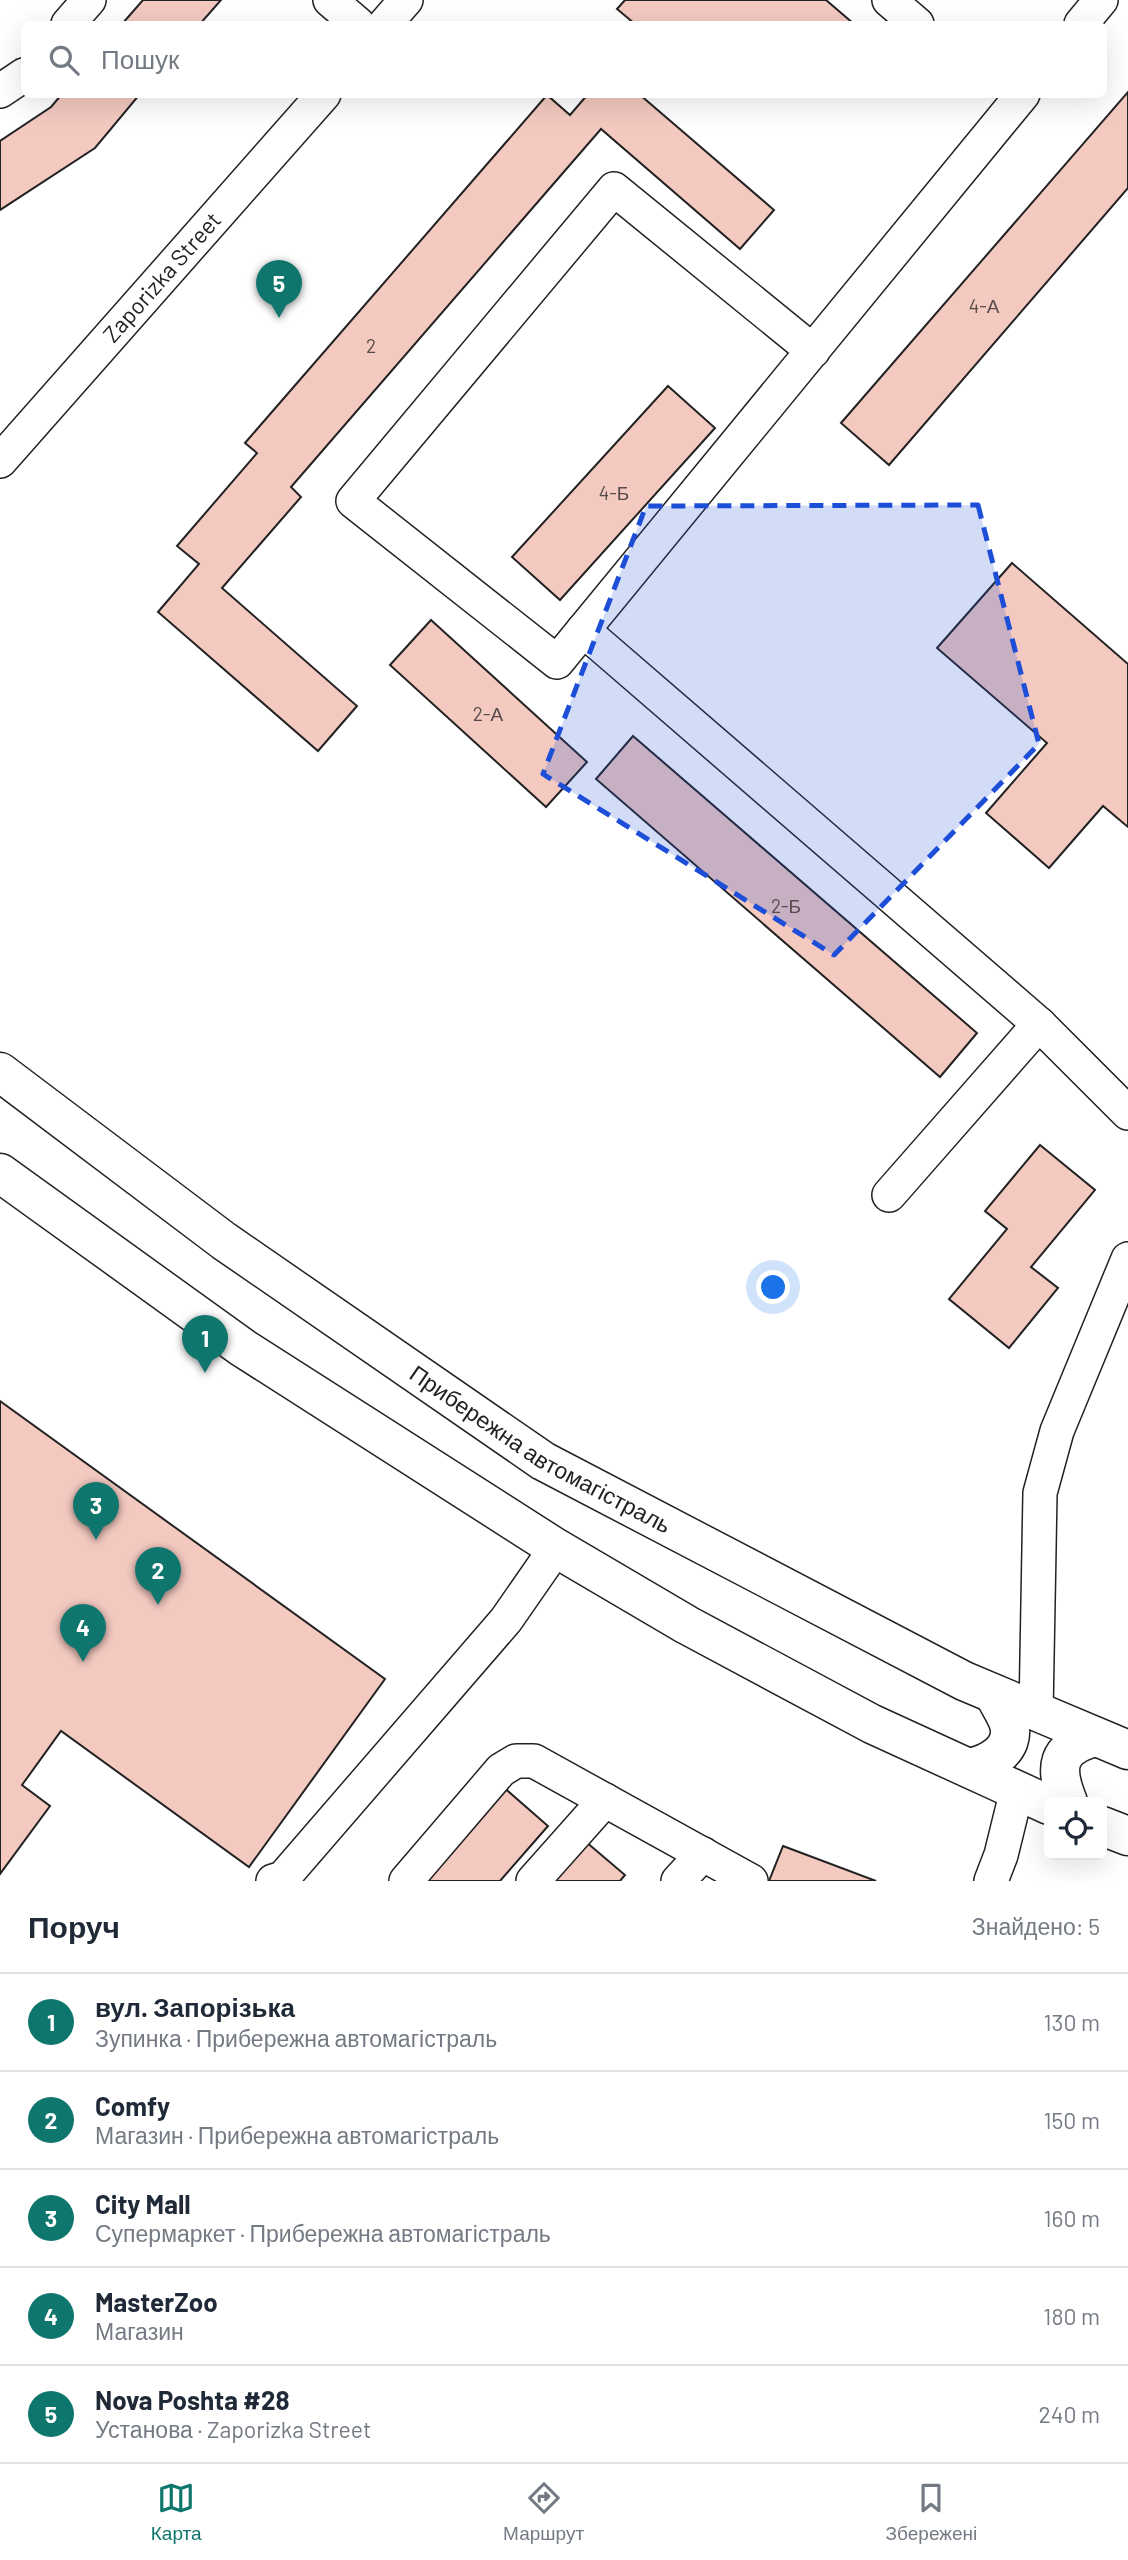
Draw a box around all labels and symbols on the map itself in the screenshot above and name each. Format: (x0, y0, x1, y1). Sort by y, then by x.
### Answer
street label: Zaporizka Street (96, 206, 226, 348)
pin: 5 (256, 260, 302, 318)
house number: 4-А (969, 294, 1000, 317)
house number: 2 (366, 334, 376, 357)
house number: 4-Б (599, 481, 629, 504)
house number: 2-А (473, 702, 503, 725)
house number: 2-Б (771, 894, 801, 917)
your location (756, 1270, 790, 1304)
pin: 1 (182, 1315, 228, 1373)
street label: Прибережна автомагістраль (405, 1358, 676, 1539)
pin: 3 (73, 1482, 119, 1540)
pin: 2 (135, 1547, 181, 1605)
pin: 4 (60, 1604, 106, 1662)

